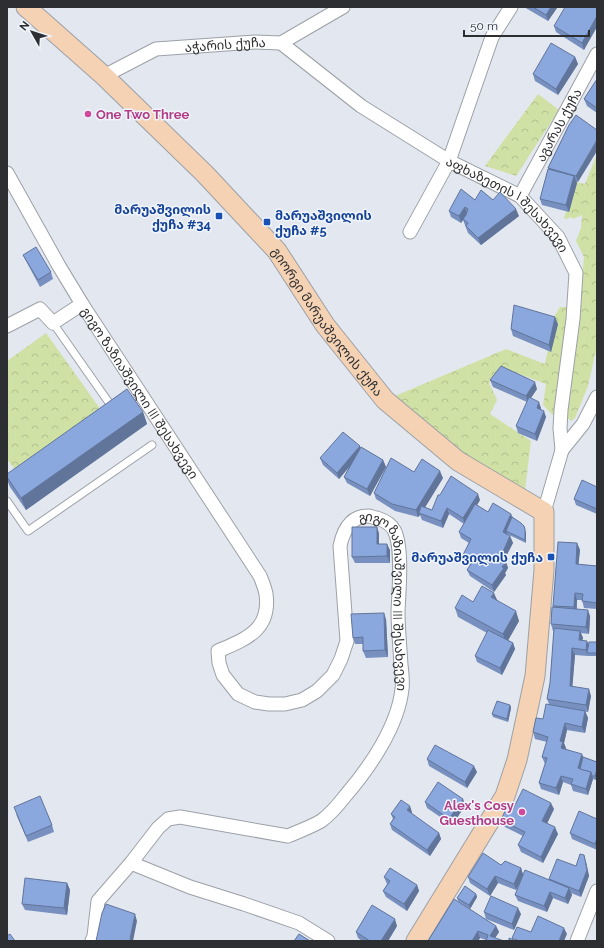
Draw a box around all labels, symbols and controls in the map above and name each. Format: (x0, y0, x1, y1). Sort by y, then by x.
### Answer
north arrow (12, 12, 52, 52)
scale bar (464, 12, 589, 38)
text: N (17, 19, 32, 33)
text: 50 m (470, 19, 498, 33)
street label: აჭარის ქუჩა (184, 34, 266, 54)
street label: აგარას ქუჩა (533, 86, 584, 164)
place label: One Two Three (96, 107, 189, 122)
marker: One Two Three (83, 109, 93, 119)
street label: აფხაზეთის I შესახვევი (444, 153, 572, 255)
place label: მარუაშვილის ქუჩა #34 (114, 202, 211, 232)
place label: მარუაშვილის ქუჩა #5 (275, 208, 372, 238)
marker: მარუაშვილის ქუჩა #34 (214, 211, 224, 221)
marker: მარუაშვილის ქუჩა #5 (262, 217, 272, 227)
street label: გიორგი მარუაშვილის ქუჩა (269, 244, 386, 399)
street label: გიგო ზაზიაშვილი III შესახვევი (78, 304, 202, 481)
street label: გიგო ზაზიაშვილი III შესახვევი (357, 508, 410, 692)
place label: მარუაშვილის ქუჩა (411, 550, 543, 566)
marker: მარუაშვილის ქუჩა (546, 552, 556, 562)
place label: Alex's Cosy Guesthouse (439, 798, 514, 828)
marker: Alex's Cosy Guesthouse (517, 807, 527, 817)

